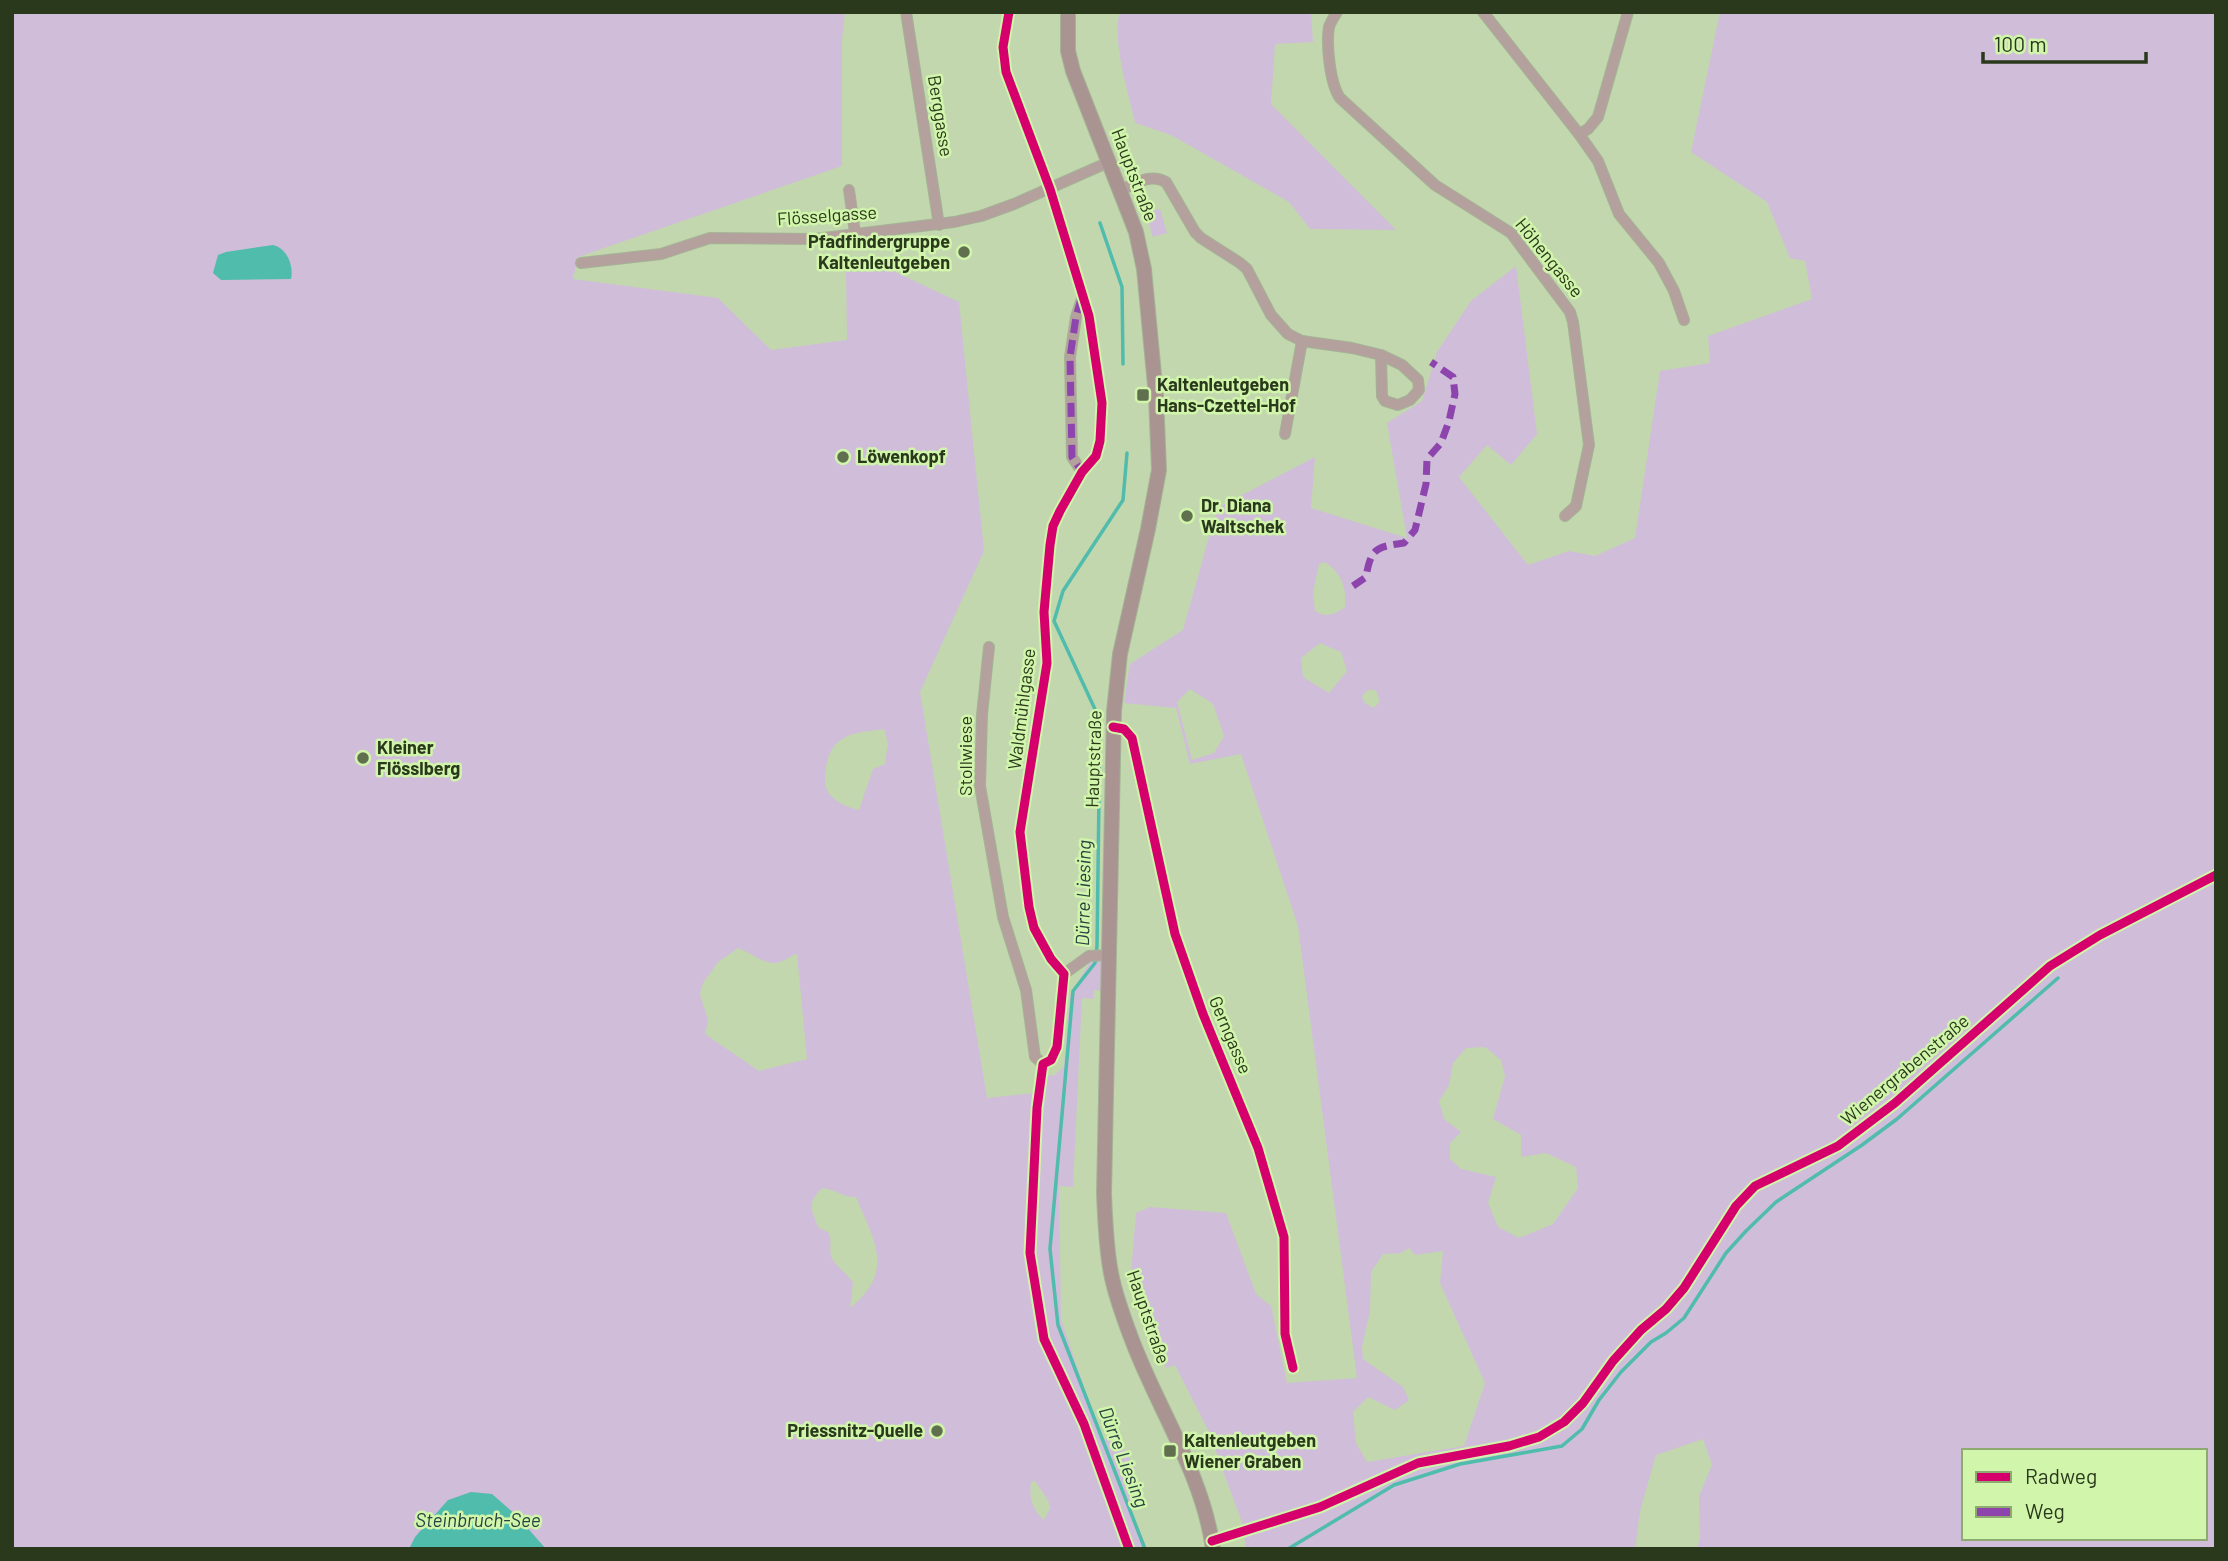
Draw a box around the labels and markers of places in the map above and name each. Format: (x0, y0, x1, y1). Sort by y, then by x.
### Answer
place label: Pfadfindergruppe Kaltenleutgeben (808, 230, 950, 273)
marker: Pfadfindergruppe Kaltenleutgeben (956, 244, 972, 260)
place label: Kaltenleutgeben Hans-Czettel-Hof (1157, 373, 1296, 416)
marker: Kaltenleutgeben Hans-Czettel-Hof (1135, 387, 1151, 403)
place label: Löwenkopf (857, 445, 946, 467)
marker: Löwenkopf (835, 449, 851, 465)
place label: Dr. Diana Waltschek (1201, 494, 1285, 537)
marker: Dr. Diana Waltschek (1179, 508, 1195, 524)
place label: Kleiner Flösslberg (377, 736, 460, 779)
marker: Kleiner Flösslberg (355, 750, 371, 766)
place label: Priessnitz-Quelle (787, 1419, 923, 1441)
marker: Priessnitz-Quelle (929, 1423, 945, 1439)
place label: Kaltenleutgeben Wiener Graben (1184, 1429, 1316, 1472)
marker: Kaltenleutgeben Wiener Graben (1162, 1443, 1178, 1459)

